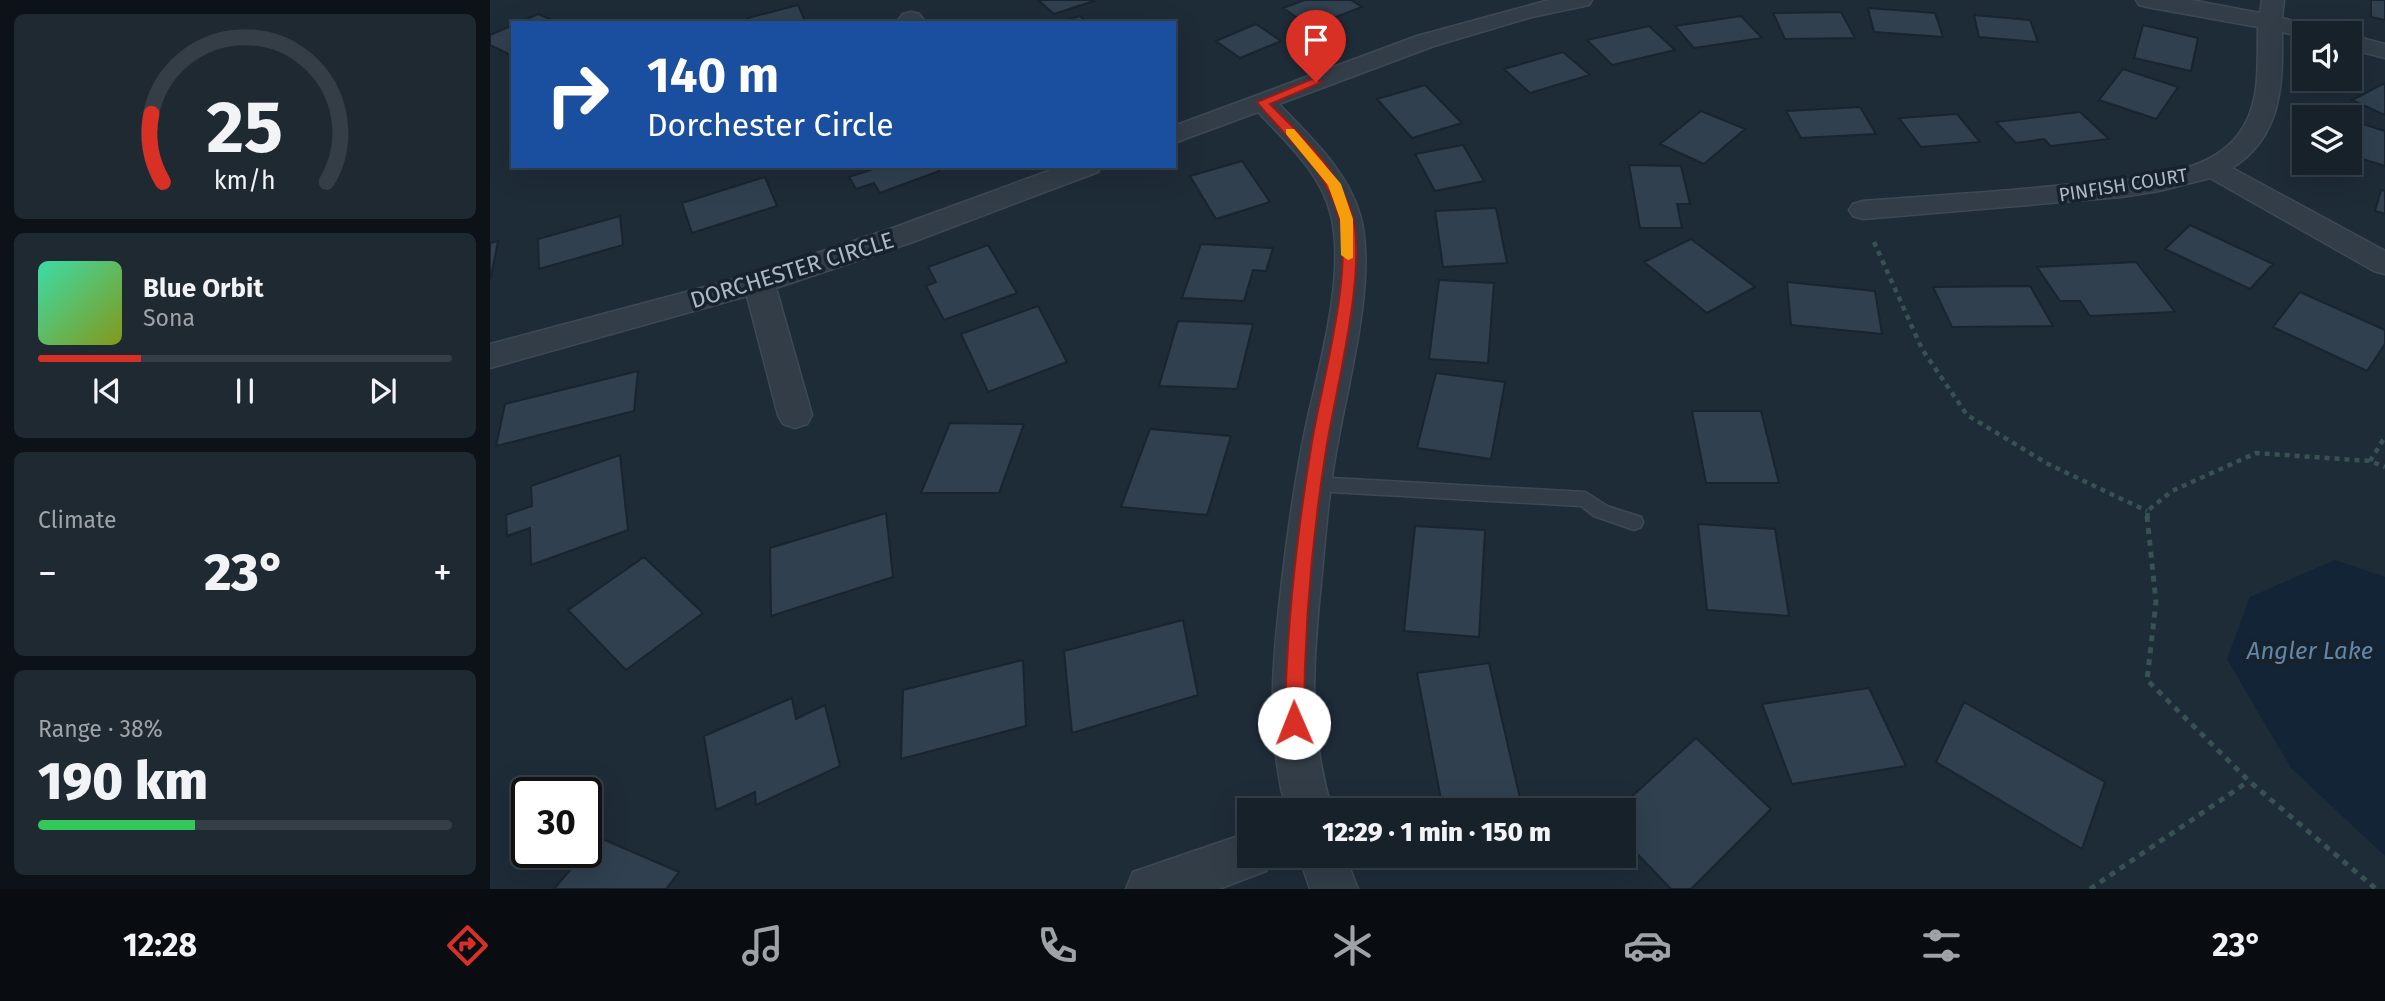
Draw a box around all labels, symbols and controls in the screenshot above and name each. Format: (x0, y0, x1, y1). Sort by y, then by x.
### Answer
pin (1286, 10, 1346, 82)
icon: arrive (1297, 21, 1335, 59)
map controls (2292, 21, 2362, 175)
button: sound (2292, 21, 2362, 91)
text: 140 m (647, 46, 779, 105)
icon: right (532, 49, 623, 140)
text: 25 (207, 85, 283, 172)
button: layers (2292, 105, 2362, 175)
text: Dorchester Circle (647, 106, 894, 144)
street label: PINFISH COURT (2057, 163, 2189, 207)
text: km/h (214, 166, 276, 196)
street label: DORCHESTER CIRCLE (687, 226, 897, 314)
text: Blue Orbit (143, 273, 263, 304)
text: Sona (143, 304, 195, 332)
icon: previous (88, 372, 126, 410)
icon: pause (226, 372, 264, 410)
icon: next (364, 372, 402, 410)
text: Climate (38, 506, 117, 534)
text: 23° (204, 541, 286, 604)
text: − (38, 550, 57, 596)
text: + (433, 550, 452, 596)
water label: Angler Lake (2246, 637, 2373, 665)
position arrow (1257, 686, 1331, 760)
text: Range · 38% (38, 715, 163, 743)
text: 190 km (38, 750, 208, 813)
speed limit sign: 30 (511, 777, 602, 868)
text: 12:29 · 1 min · 150 m (1322, 817, 1551, 848)
icon: directions (443, 921, 492, 970)
icon: music (738, 921, 787, 970)
icon: phone (1033, 921, 1082, 970)
icon: climate (1328, 921, 1377, 970)
icon: car (1623, 921, 1672, 970)
icon: filters (1917, 921, 1966, 970)
text: 12:28 (123, 926, 197, 964)
text: 23° (2212, 926, 2262, 964)

